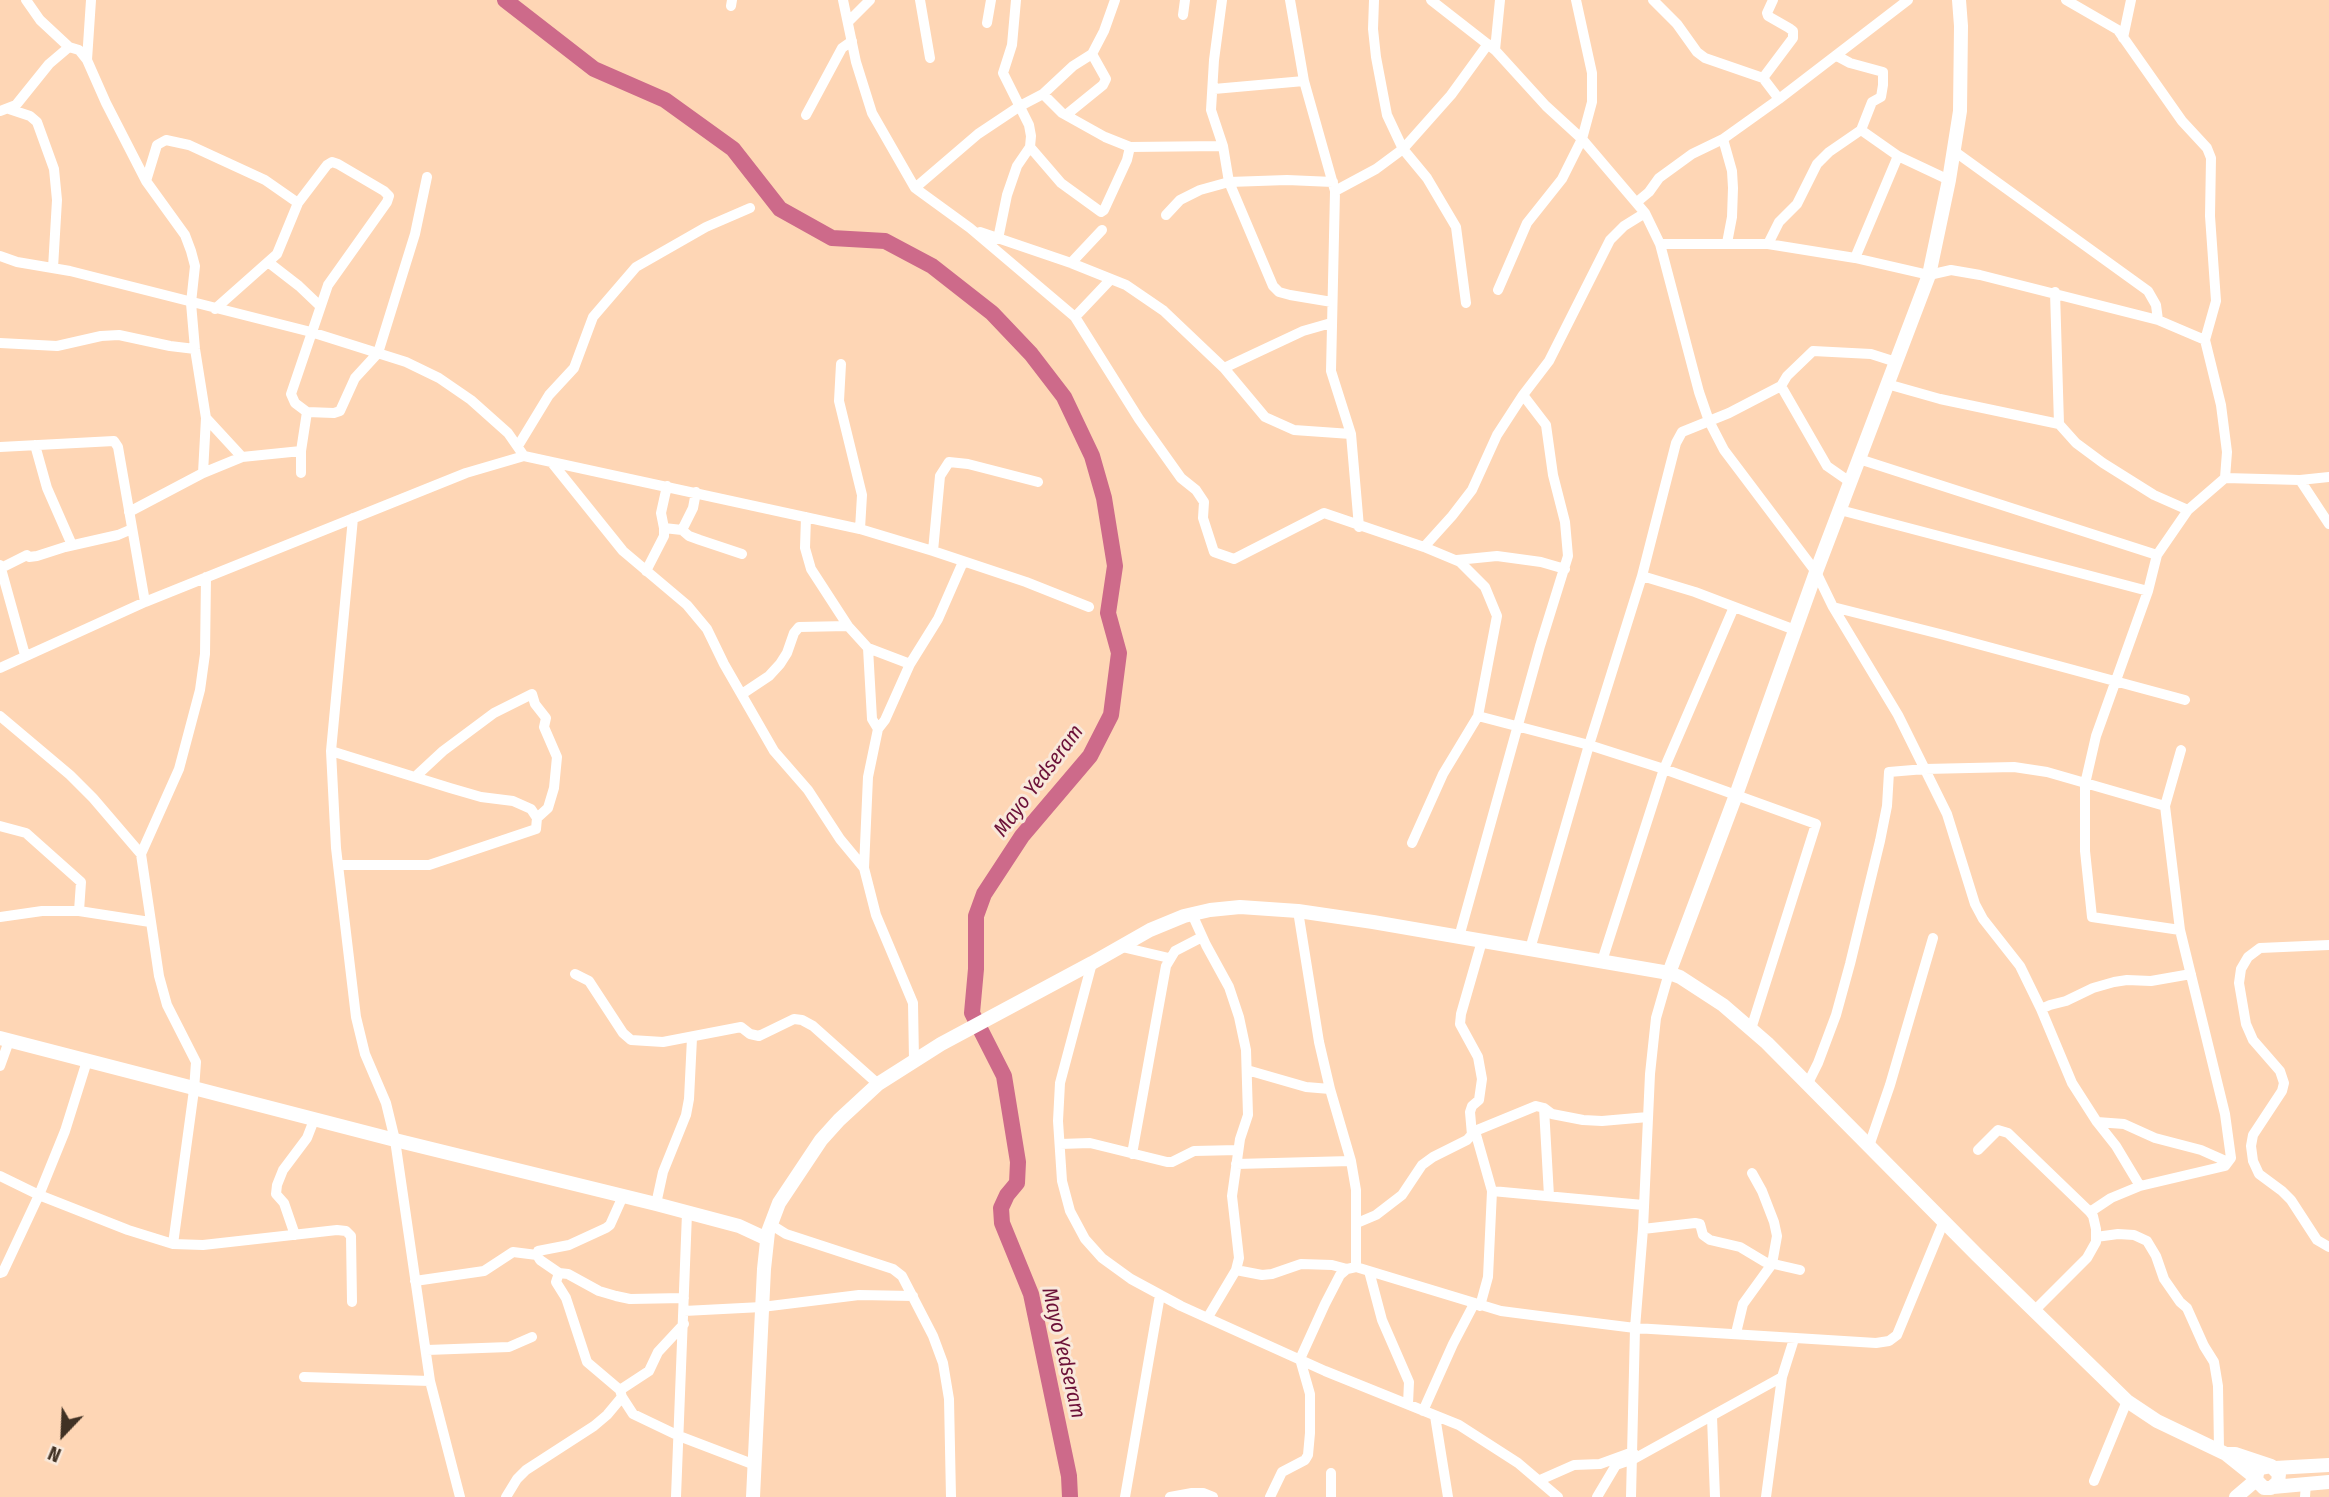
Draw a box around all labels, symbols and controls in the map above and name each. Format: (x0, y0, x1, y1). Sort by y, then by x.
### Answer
water label: Mayo Yedseram (989, 720, 1089, 842)
water label: Mayo Yedseram (1036, 1285, 1090, 1421)
north arrow (28, 1399, 98, 1469)
text: N (45, 1441, 64, 1467)

